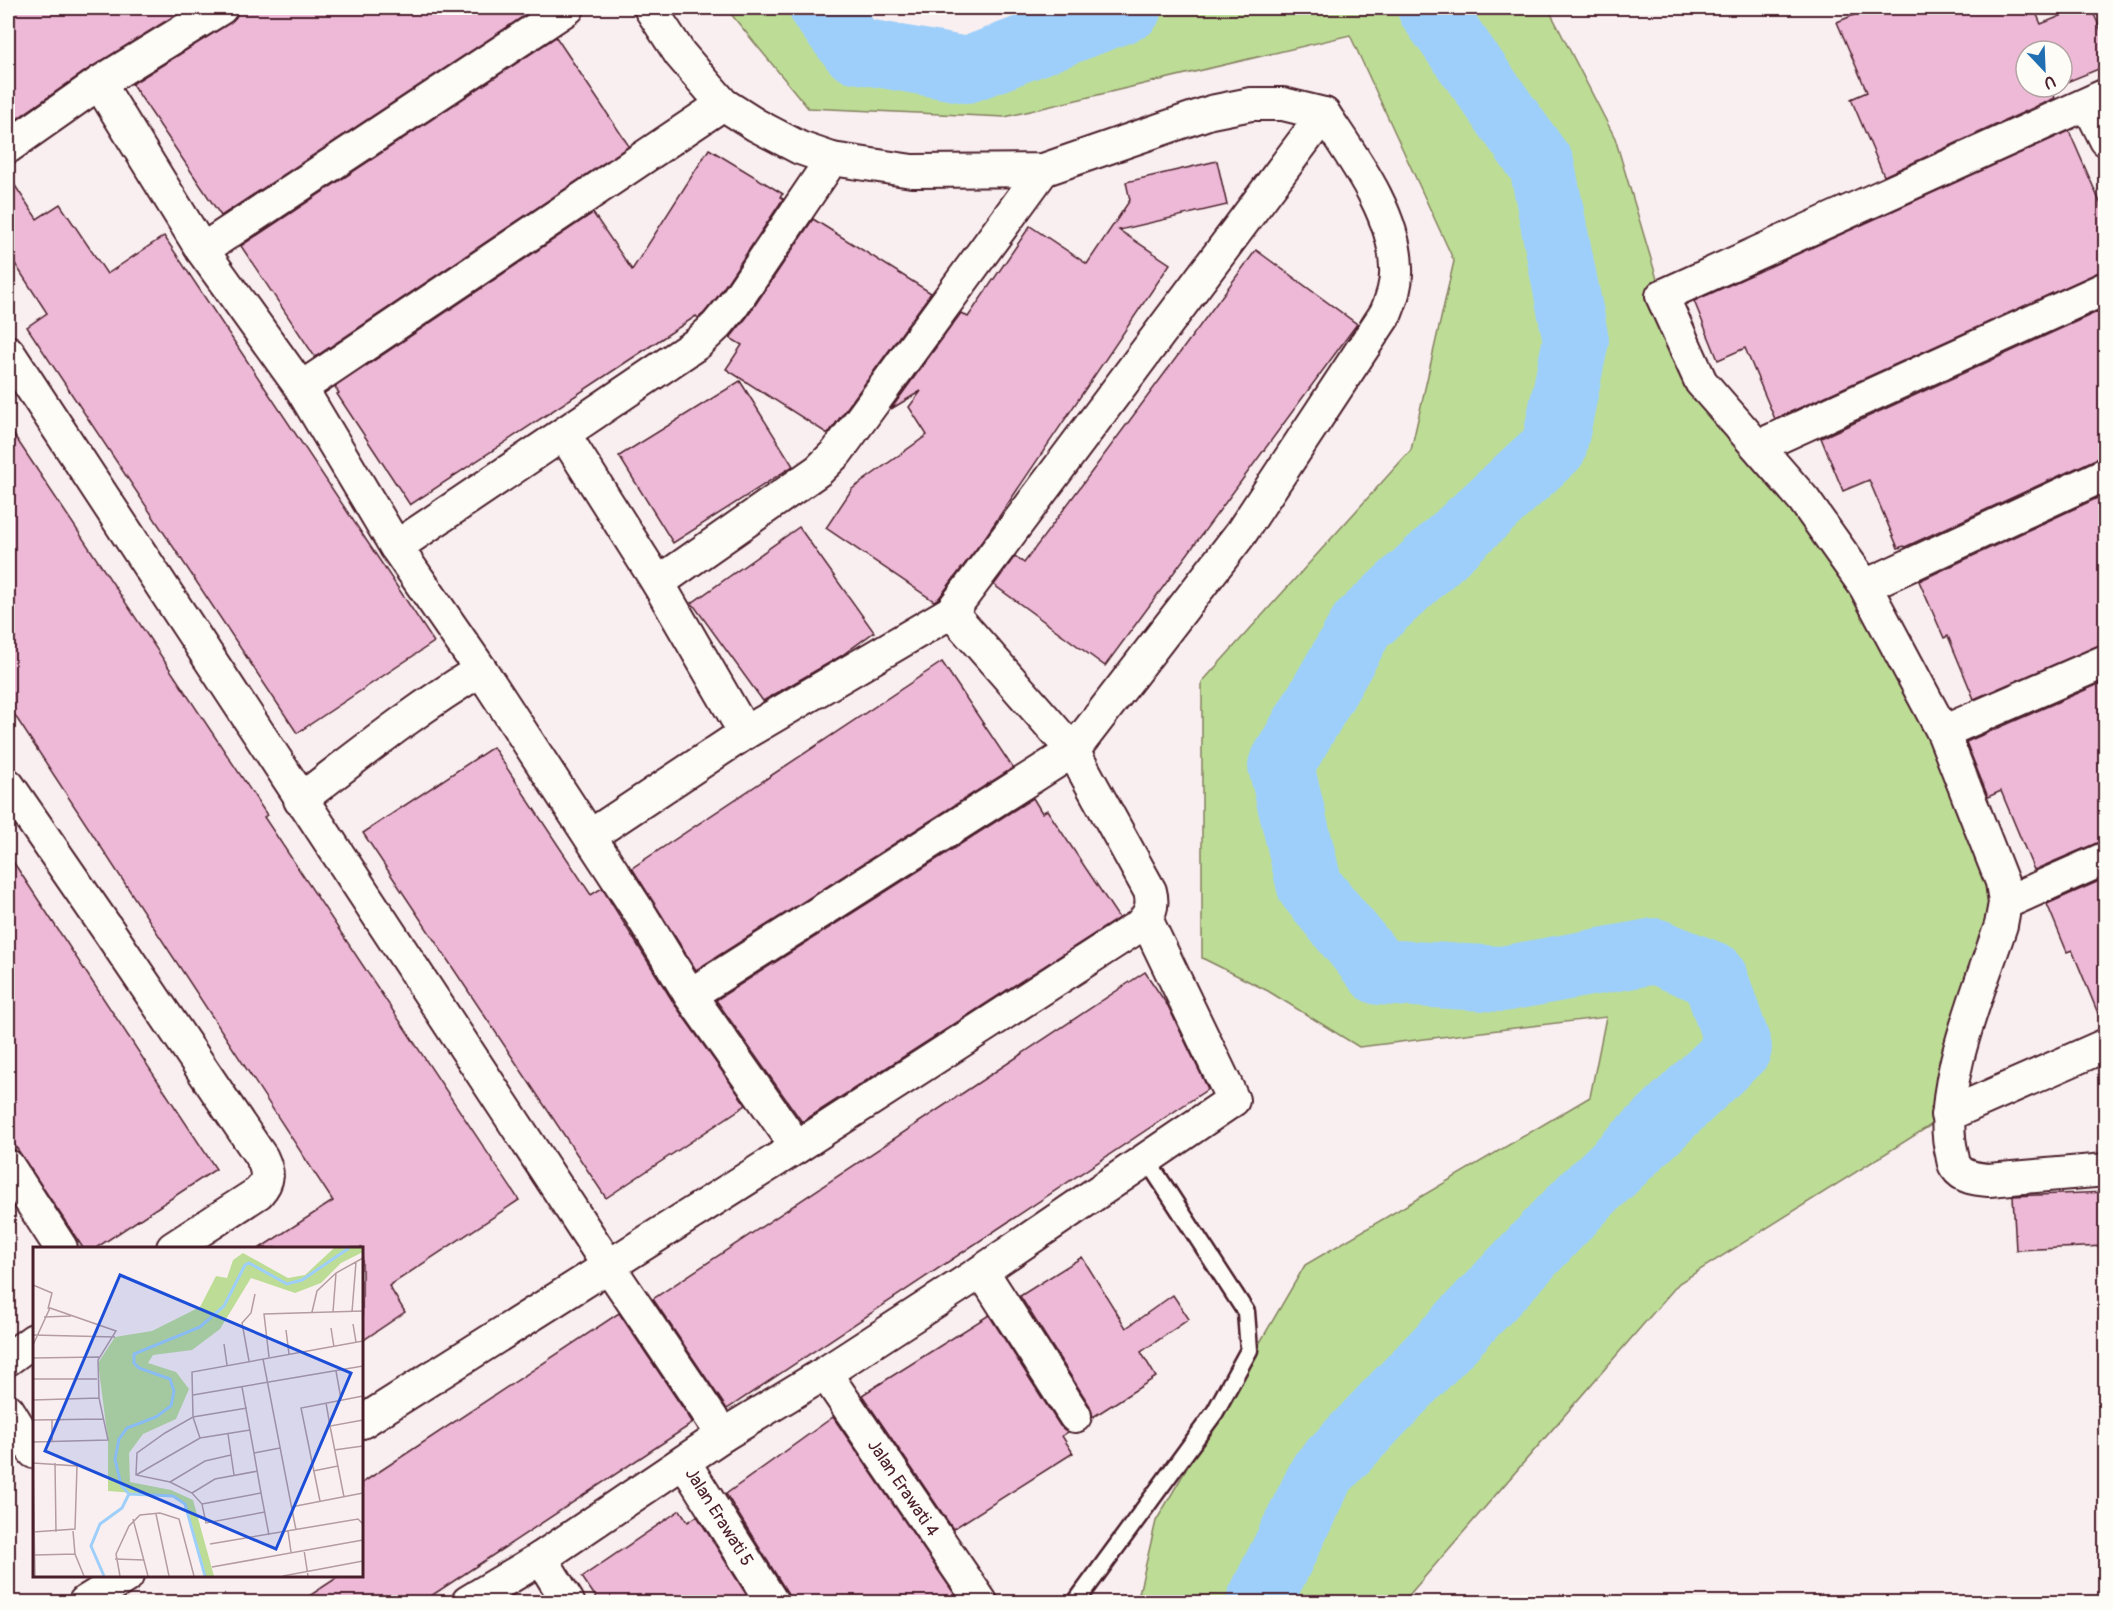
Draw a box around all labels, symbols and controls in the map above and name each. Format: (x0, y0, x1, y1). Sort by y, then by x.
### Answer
north arrow (2014, 39, 2074, 99)
text: U (2040, 71, 2058, 93)
inset map (33, 1247, 363, 1577)
street label: Jalan Erawati 4 (862, 1435, 944, 1541)
street label: Jalan Erawati 5 (680, 1464, 758, 1570)

